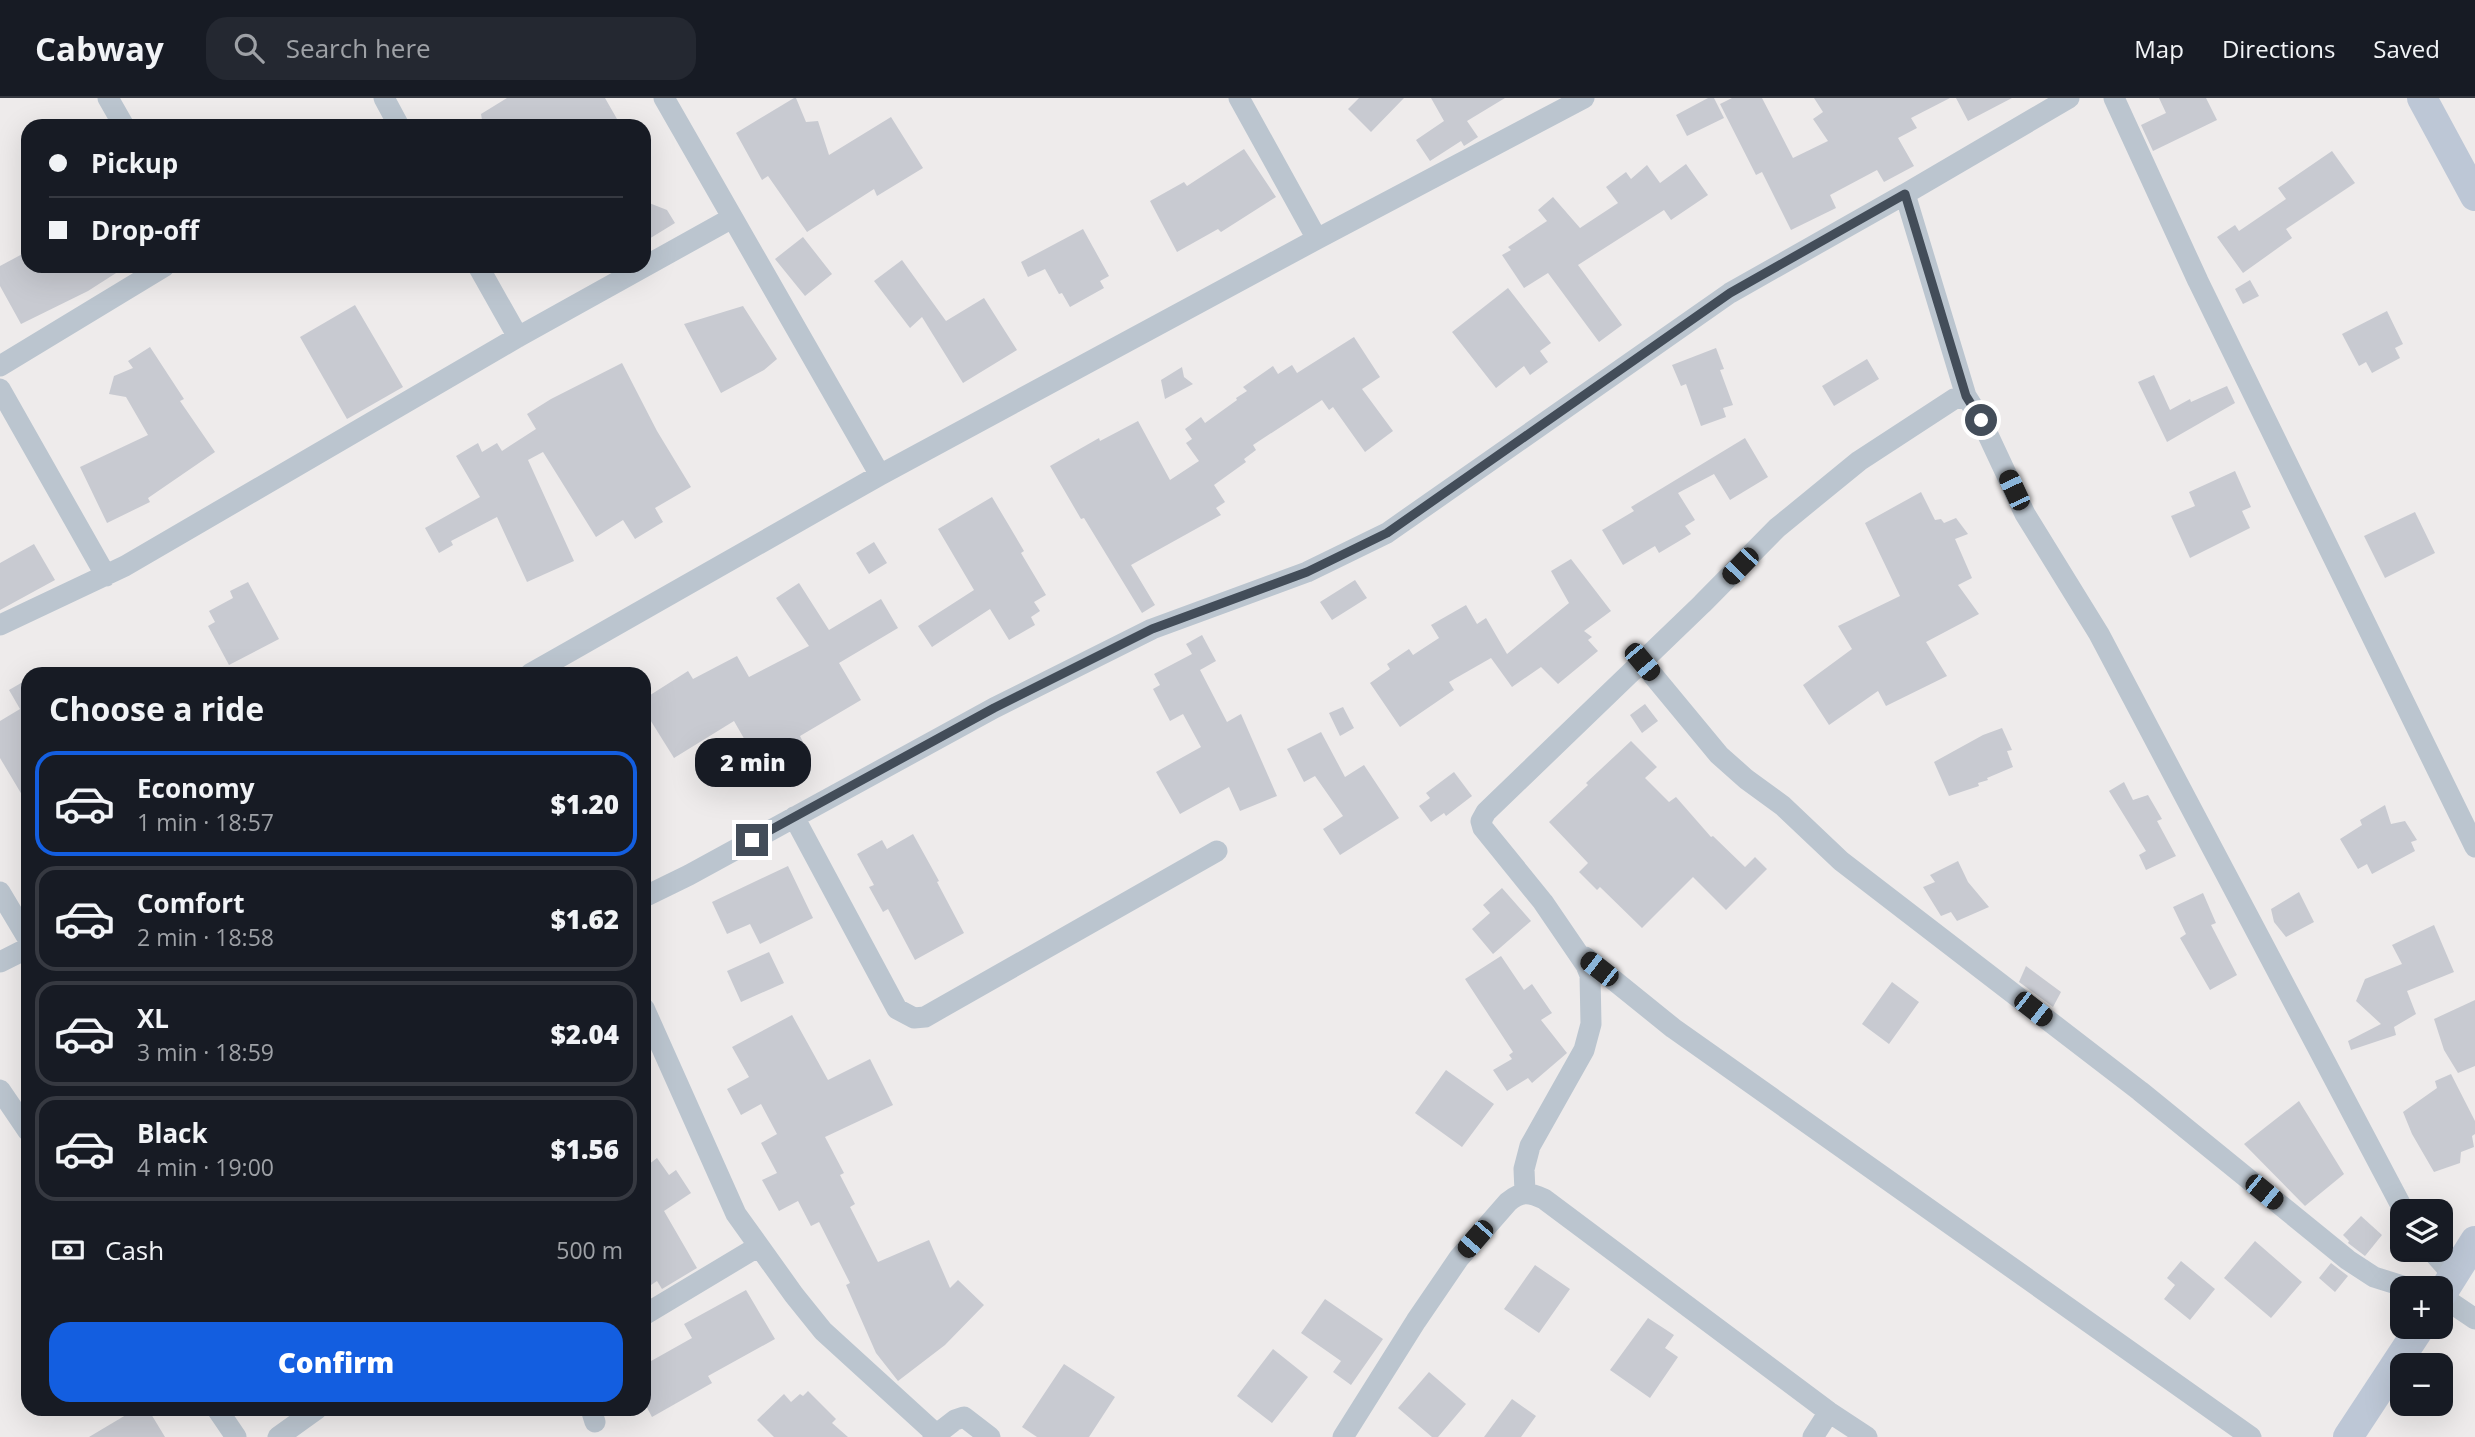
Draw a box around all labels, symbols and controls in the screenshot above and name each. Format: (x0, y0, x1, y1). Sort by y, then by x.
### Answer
search box (206, 17, 696, 80)
text: Cabway (35, 26, 164, 71)
icon: search (230, 29, 268, 67)
text: Search here (286, 30, 431, 66)
text: Map (2134, 32, 2184, 65)
text: Directions (2222, 32, 2335, 65)
text: Saved (2373, 32, 2440, 65)
text: Pickup (91, 145, 178, 181)
text: Drop-off (91, 212, 199, 248)
route start (1965, 404, 1997, 436)
car (1996, 467, 2033, 513)
car (1718, 544, 1763, 588)
car (1621, 639, 1664, 685)
text: Choose a ride (49, 687, 264, 730)
callout: 2 min (694, 738, 810, 788)
text: 2 min (720, 746, 786, 778)
text: Economy (137, 770, 255, 806)
icon: car (53, 772, 116, 835)
text: $1.20 (551, 786, 619, 822)
text: 1 min · 18:57 (137, 806, 274, 838)
route end (736, 824, 768, 856)
text: Comfort (137, 885, 244, 921)
icon: car (53, 887, 116, 950)
text: $1.62 (551, 901, 619, 937)
text: 2 min · 18:58 (137, 921, 274, 953)
car (1576, 948, 1623, 990)
car (2010, 988, 2057, 1030)
text: XL (137, 1000, 169, 1036)
icon: car (53, 1002, 116, 1065)
text: $2.04 (551, 1016, 619, 1052)
text: 3 min · 18:59 (137, 1036, 274, 1068)
text: Black (137, 1115, 208, 1151)
icon: car (53, 1117, 116, 1180)
text: $1.56 (551, 1131, 619, 1167)
text: 4 min · 19:00 (137, 1151, 274, 1183)
car (2242, 1171, 2287, 1213)
map controls (2390, 1199, 2453, 1416)
button: layers (2390, 1199, 2453, 1262)
car (1454, 1216, 1497, 1262)
icon: cash (49, 1231, 87, 1269)
text: Cash (105, 1232, 164, 1268)
text: 500 m (556, 1234, 623, 1266)
button: + (2390, 1276, 2453, 1339)
button: Confirm (49, 1322, 623, 1402)
button: − (2390, 1353, 2453, 1416)

